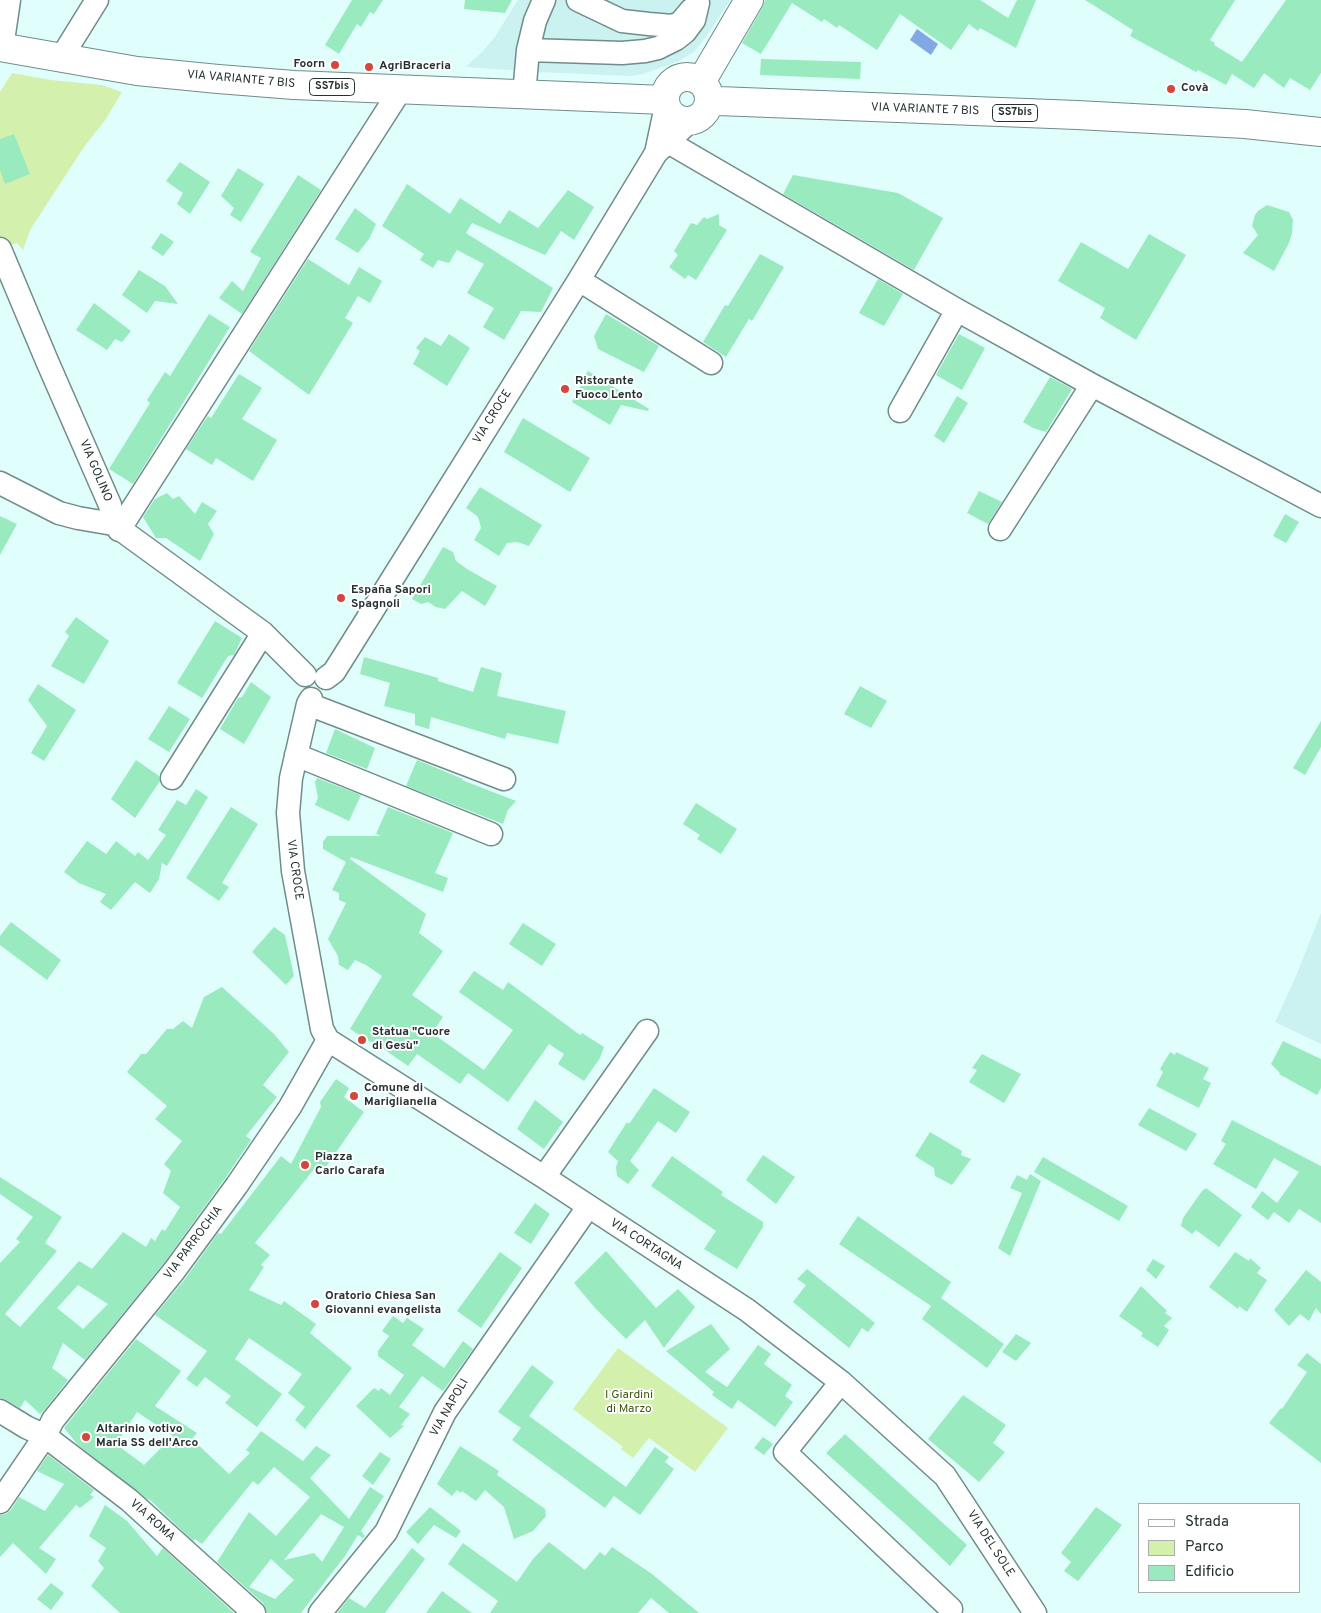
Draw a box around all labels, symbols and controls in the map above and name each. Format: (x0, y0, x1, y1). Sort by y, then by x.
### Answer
place label: Foorn (293, 58, 325, 72)
marker: Foorn (329, 59, 341, 71)
place label: AgriBraceria (379, 60, 451, 74)
marker: AgriBraceria (363, 61, 375, 73)
street label: VIA VARIANTE 7 BIS (186, 68, 296, 92)
road number: SS7bis (310, 78, 354, 95)
place label: Covà (1181, 82, 1208, 96)
marker: Covà (1165, 83, 1177, 95)
street label: VIA VARIANTE 7 BIS (871, 101, 979, 119)
road number: SS7bis (992, 105, 1038, 122)
place label: Ristorante Fuoco Lento (575, 375, 643, 403)
marker: Ristorante Fuoco Lento (559, 383, 571, 395)
street label: VIA CROCE (471, 387, 515, 447)
street label: VIA GOLINO (75, 438, 115, 504)
place label: España Sapori Spagnoli (351, 584, 431, 612)
marker: España Sapori Spagnoli (335, 592, 347, 604)
street label: VIA CROCE (283, 839, 305, 901)
place label: Statua "Cuore di Gesù" (372, 1026, 450, 1054)
marker: Statua "Cuore di Gesù" (356, 1034, 368, 1046)
place label: Comune di Mariglianella (364, 1082, 437, 1110)
marker: Comune di Mariglianella (348, 1090, 360, 1102)
place label: Piazza Carlo Carafa (315, 1151, 385, 1179)
marker: Piazza Carlo Carafa (299, 1159, 311, 1171)
street label: VIA PARROCHIA (162, 1203, 226, 1283)
street label: VIA CORTAGNA (607, 1216, 685, 1274)
place label: Oratorio Chiesa San Giovanni evangelista (325, 1290, 441, 1318)
marker: Oratorio Chiesa San Giovanni evangelista (309, 1298, 321, 1310)
street label: VIA NAPOLI (428, 1376, 472, 1440)
park label: I Giardini di Marzo (605, 1389, 653, 1417)
place label: Altarinio votivo Maria SS dell'Arco (96, 1423, 198, 1451)
marker: Altarinio votivo Maria SS dell'Arco (80, 1431, 92, 1443)
street label: VIA ROMA (126, 1497, 178, 1545)
legend (1138, 1503, 1301, 1593)
street label: VIA DEL SOLE (963, 1508, 1017, 1580)
text: Strada (1185, 1513, 1229, 1532)
text: Parco (1185, 1538, 1224, 1557)
text: Edificio (1185, 1563, 1234, 1582)

